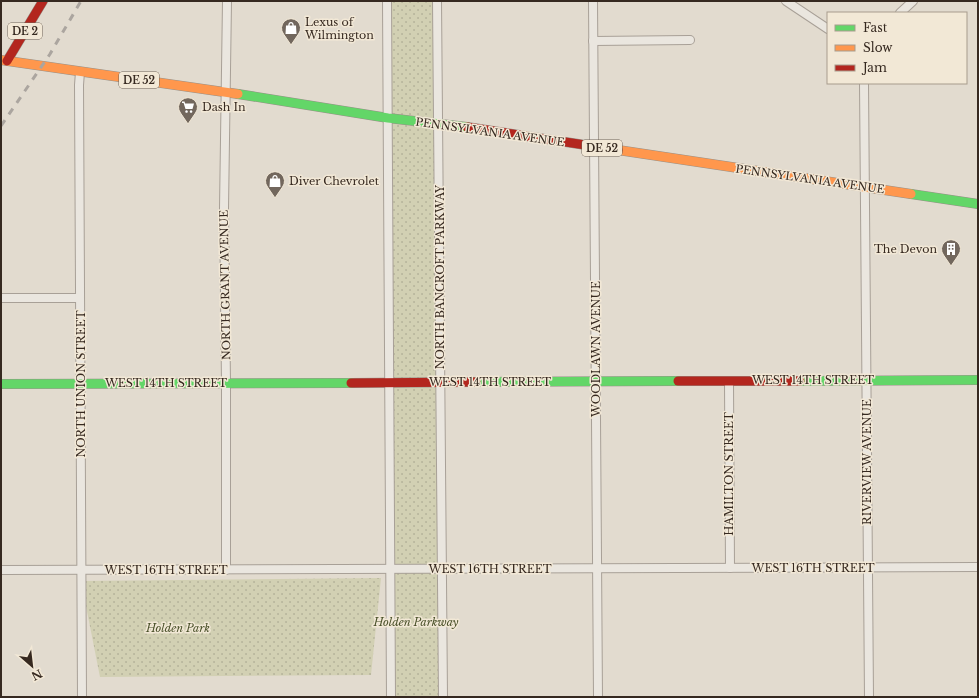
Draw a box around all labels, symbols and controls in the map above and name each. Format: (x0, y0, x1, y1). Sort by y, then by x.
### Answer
legend (827, 12, 967, 84)
place label: Lexus of Wilmington (304, 15, 374, 42)
shop icon: Lexus of Wilmington (280, 17, 302, 45)
text: Fast (863, 20, 888, 35)
road number: DE 2 (8, 23, 42, 39)
text: Slow (863, 40, 893, 55)
text: Jam (861, 60, 887, 75)
road number: DE 52 (119, 72, 159, 88)
supermarket icon: Dash In (177, 96, 199, 124)
place label: Dash In (202, 100, 246, 114)
street label: PENNSYLVANIA AVENUE (414, 115, 566, 149)
road number: DE 52 (582, 140, 622, 156)
street label: PENNSYLVANIA AVENUE (734, 162, 886, 196)
shop icon: Diver Chevrolet (264, 170, 286, 198)
place label: Diver Chevrolet (289, 174, 380, 188)
street label: NORTH BANCROFT PARKWAY (433, 184, 447, 369)
street label: NORTH GRANT AVENUE (217, 210, 233, 360)
building icon: The Devon (940, 238, 962, 266)
place label: The Devon (874, 242, 937, 256)
street label: WOODLAWN AVENUE (589, 281, 603, 418)
street label: NORTH UNION STREET (74, 310, 88, 458)
street label: WEST 14TH STREET (751, 373, 874, 387)
street label: WEST 14TH STREET (428, 375, 551, 389)
street label: WEST 14TH STREET (104, 376, 227, 390)
street label: RIVERVIEW AVENUE (860, 399, 874, 525)
street label: HAMILTON STREET (722, 412, 736, 536)
street label: WEST 16TH STREET (750, 561, 875, 575)
street label: WEST 16TH STREET (427, 562, 552, 576)
street label: WEST 16TH STREET (103, 563, 228, 577)
park label: Holden Parkway (372, 615, 459, 629)
park label: Holden Park (145, 621, 210, 635)
north arrow (12, 646, 52, 686)
text: N (28, 666, 45, 684)

